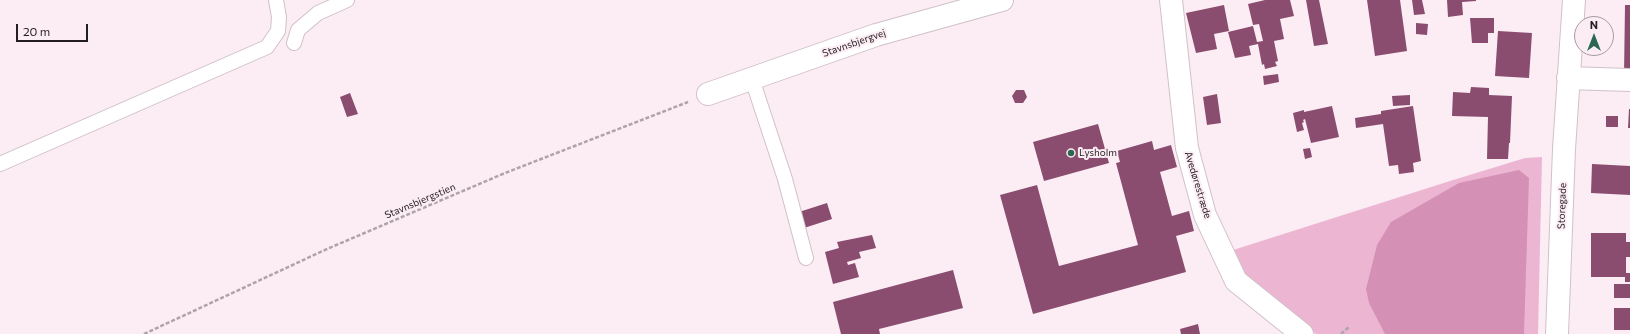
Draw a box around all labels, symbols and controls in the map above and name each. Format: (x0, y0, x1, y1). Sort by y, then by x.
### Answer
scale bar (18, 16, 90, 42)
north arrow (1574, 16, 1614, 56)
text: N (1590, 18, 1598, 31)
text: 20 m (23, 24, 50, 38)
street label: Stavnsbjergvej (821, 27, 887, 59)
place label: Lysholm (1079, 147, 1117, 159)
marker: Lysholm (1066, 148, 1076, 158)
street label: Avedørestræde (1182, 150, 1214, 220)
street label: Stavnsbjergstien (383, 181, 457, 221)
street label: Storegade (1555, 183, 1569, 229)

